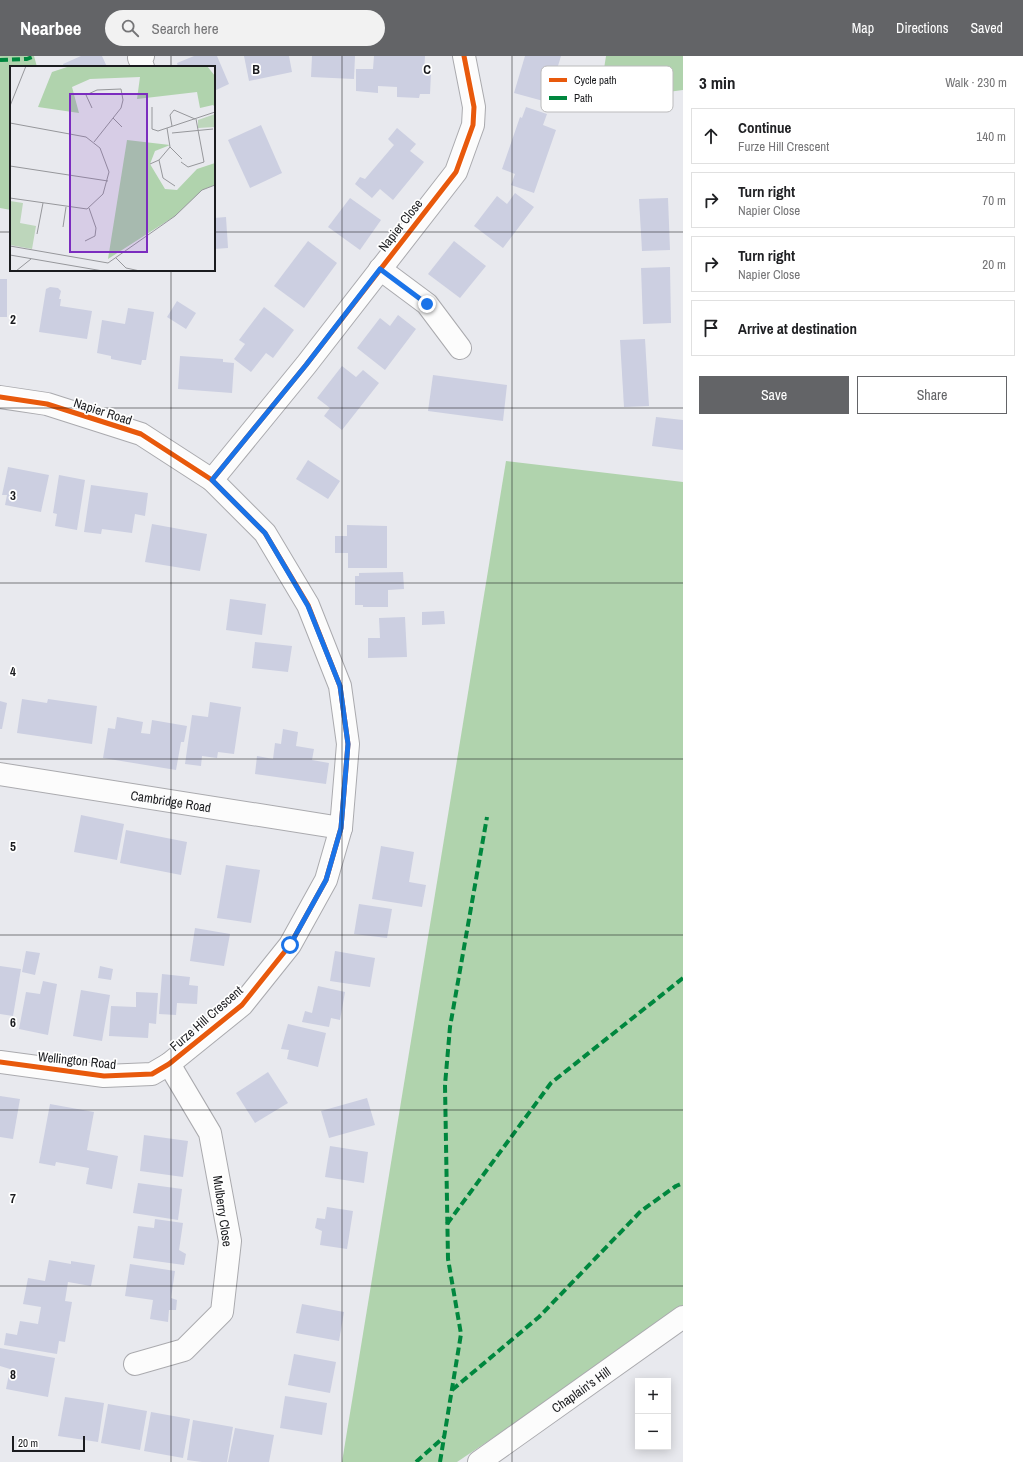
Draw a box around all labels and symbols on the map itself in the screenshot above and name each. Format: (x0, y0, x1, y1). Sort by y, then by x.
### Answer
text: B (252, 61, 260, 78)
text: C (423, 61, 431, 78)
inset map (10, 66, 215, 271)
legend (541, 66, 673, 112)
text: Cycle path (574, 73, 617, 87)
text: Path (574, 91, 593, 105)
street label: Napier Close (375, 196, 426, 255)
route end (418, 295, 436, 313)
text: 2 (10, 311, 16, 328)
street label: Napier Road (71, 394, 134, 429)
text: 3 (10, 487, 16, 504)
text: 4 (10, 663, 16, 680)
street label: Cambridge Road (129, 787, 212, 816)
text: 5 (10, 838, 16, 855)
route start (281, 936, 299, 954)
street label: Furze Hill Crescent (166, 982, 246, 1055)
text: 6 (10, 1014, 16, 1031)
street label: Wellington Road (37, 1048, 117, 1073)
street label: Mulberry Close (209, 1174, 236, 1248)
text: 7 (10, 1190, 16, 1207)
street label: Chaplain's Hill (548, 1363, 614, 1417)
text: 8 (10, 1366, 16, 1383)
scale bar (12, 1434, 85, 1453)

